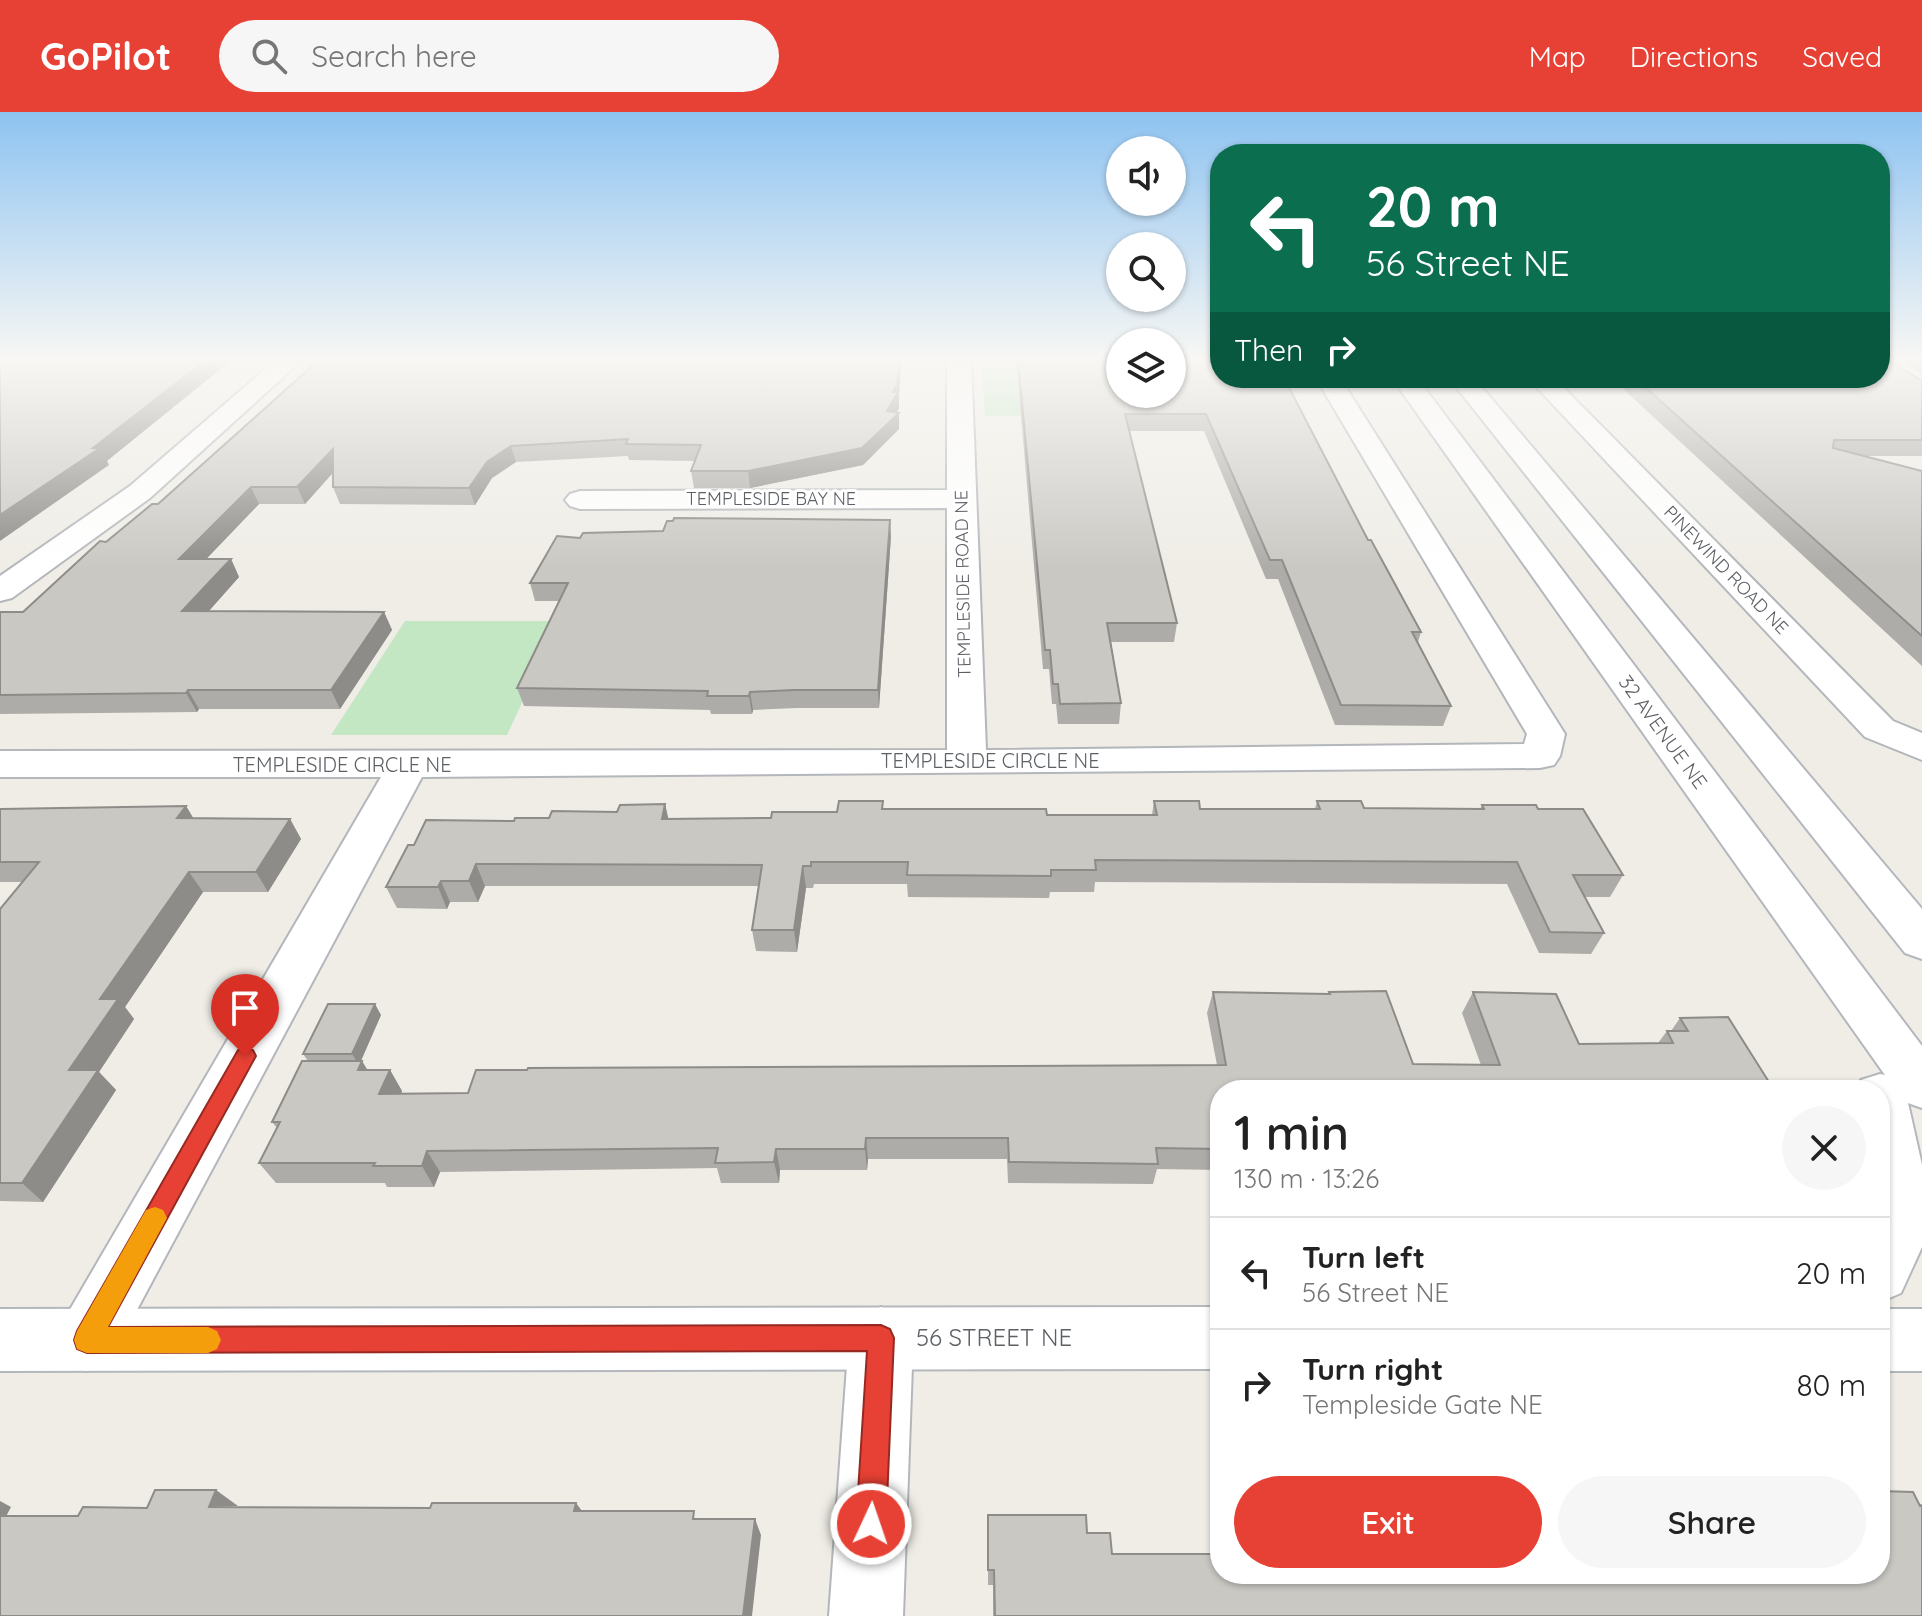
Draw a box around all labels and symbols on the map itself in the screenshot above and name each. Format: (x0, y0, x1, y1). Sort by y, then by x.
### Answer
street label: TEMPLESIDE BAY NE (686, 487, 856, 510)
street label: TEMPLESIDE ROAD NE (949, 490, 976, 678)
street label: PINEWIND ROAD NE (1659, 501, 1794, 639)
street label: 32 AVENUE NE (1614, 670, 1713, 793)
street label: TEMPLESIDE CIRCLE NE (880, 748, 1100, 773)
street label: TEMPLESIDE CIRCLE NE (232, 752, 452, 777)
pin (211, 974, 279, 1056)
street label: 56 STREET NE (916, 1322, 1072, 1352)
position arrow (829, 1482, 913, 1566)

